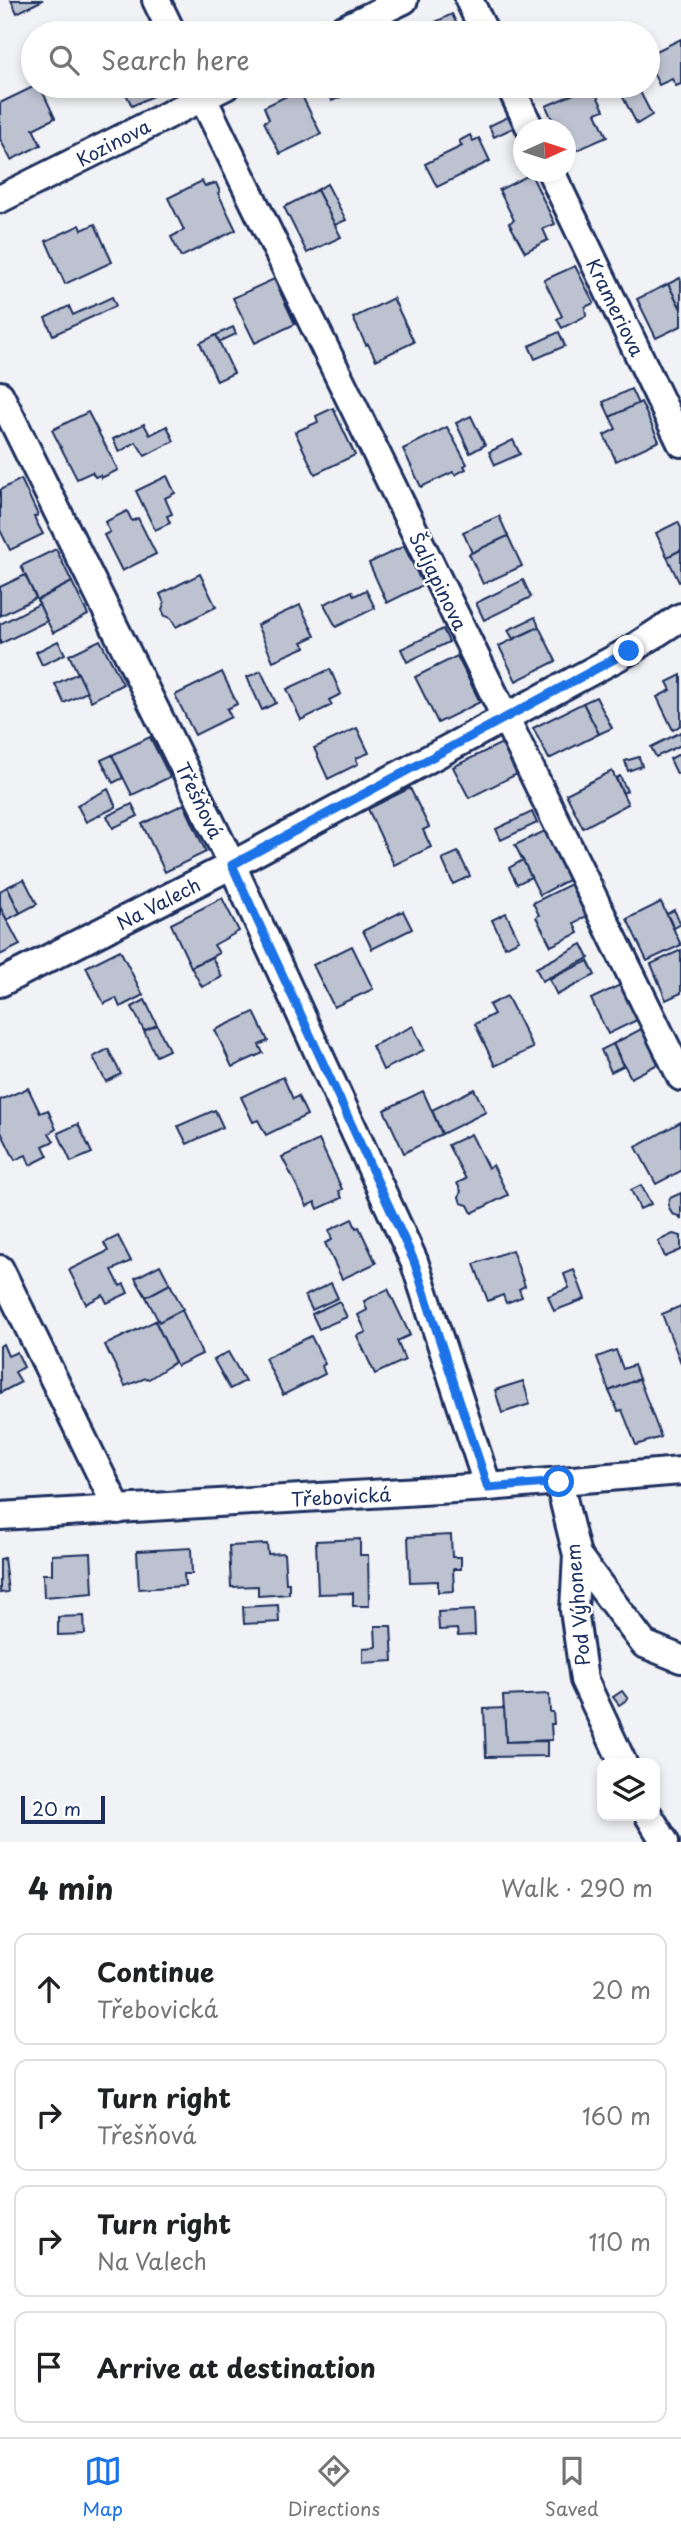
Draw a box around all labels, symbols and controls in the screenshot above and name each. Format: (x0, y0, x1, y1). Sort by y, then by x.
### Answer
search box (21, 21, 660, 98)
text: Search here (101, 40, 250, 79)
icon: search (45, 41, 83, 79)
street label: Kozinova (71, 111, 155, 173)
north arrow (513, 119, 576, 182)
street label: Krameriova (580, 253, 652, 361)
street label: Šaljapinova (403, 527, 475, 635)
route end (613, 635, 644, 666)
street label: Třešňová (169, 757, 231, 843)
street label: Na Valech (111, 870, 205, 936)
route start (543, 1466, 574, 1497)
street label: Třebovická (290, 1479, 392, 1513)
street label: Pod Výhonem (558, 1543, 596, 1667)
map controls (597, 1758, 660, 1821)
button: layers (597, 1758, 660, 1821)
scale bar (21, 1793, 105, 1825)
text: 20 m (32, 1794, 81, 1822)
text: 4 min (28, 1865, 114, 1910)
text: Walk · 290 m (501, 1870, 653, 1905)
text: Continue (97, 1952, 214, 1991)
icon: ahead (30, 1970, 68, 2008)
text: 20 m (592, 1972, 651, 2007)
text: Třebovická (97, 1991, 218, 2026)
text: Turn right (97, 2078, 231, 2117)
icon: right (30, 2096, 68, 2134)
text: 160 m (582, 2098, 651, 2133)
text: Třešňová (97, 2117, 196, 2152)
text: Turn right (97, 2204, 231, 2243)
icon: right (30, 2222, 68, 2260)
text: 110 m (589, 2224, 651, 2259)
text: Na Valech (97, 2243, 207, 2278)
icon: arrive (30, 2348, 68, 2386)
text: Arrive at destination (97, 2348, 376, 2387)
tab: Map (82, 2452, 123, 2522)
tab: Directions (288, 2452, 380, 2522)
tab: Saved (545, 2452, 599, 2522)

